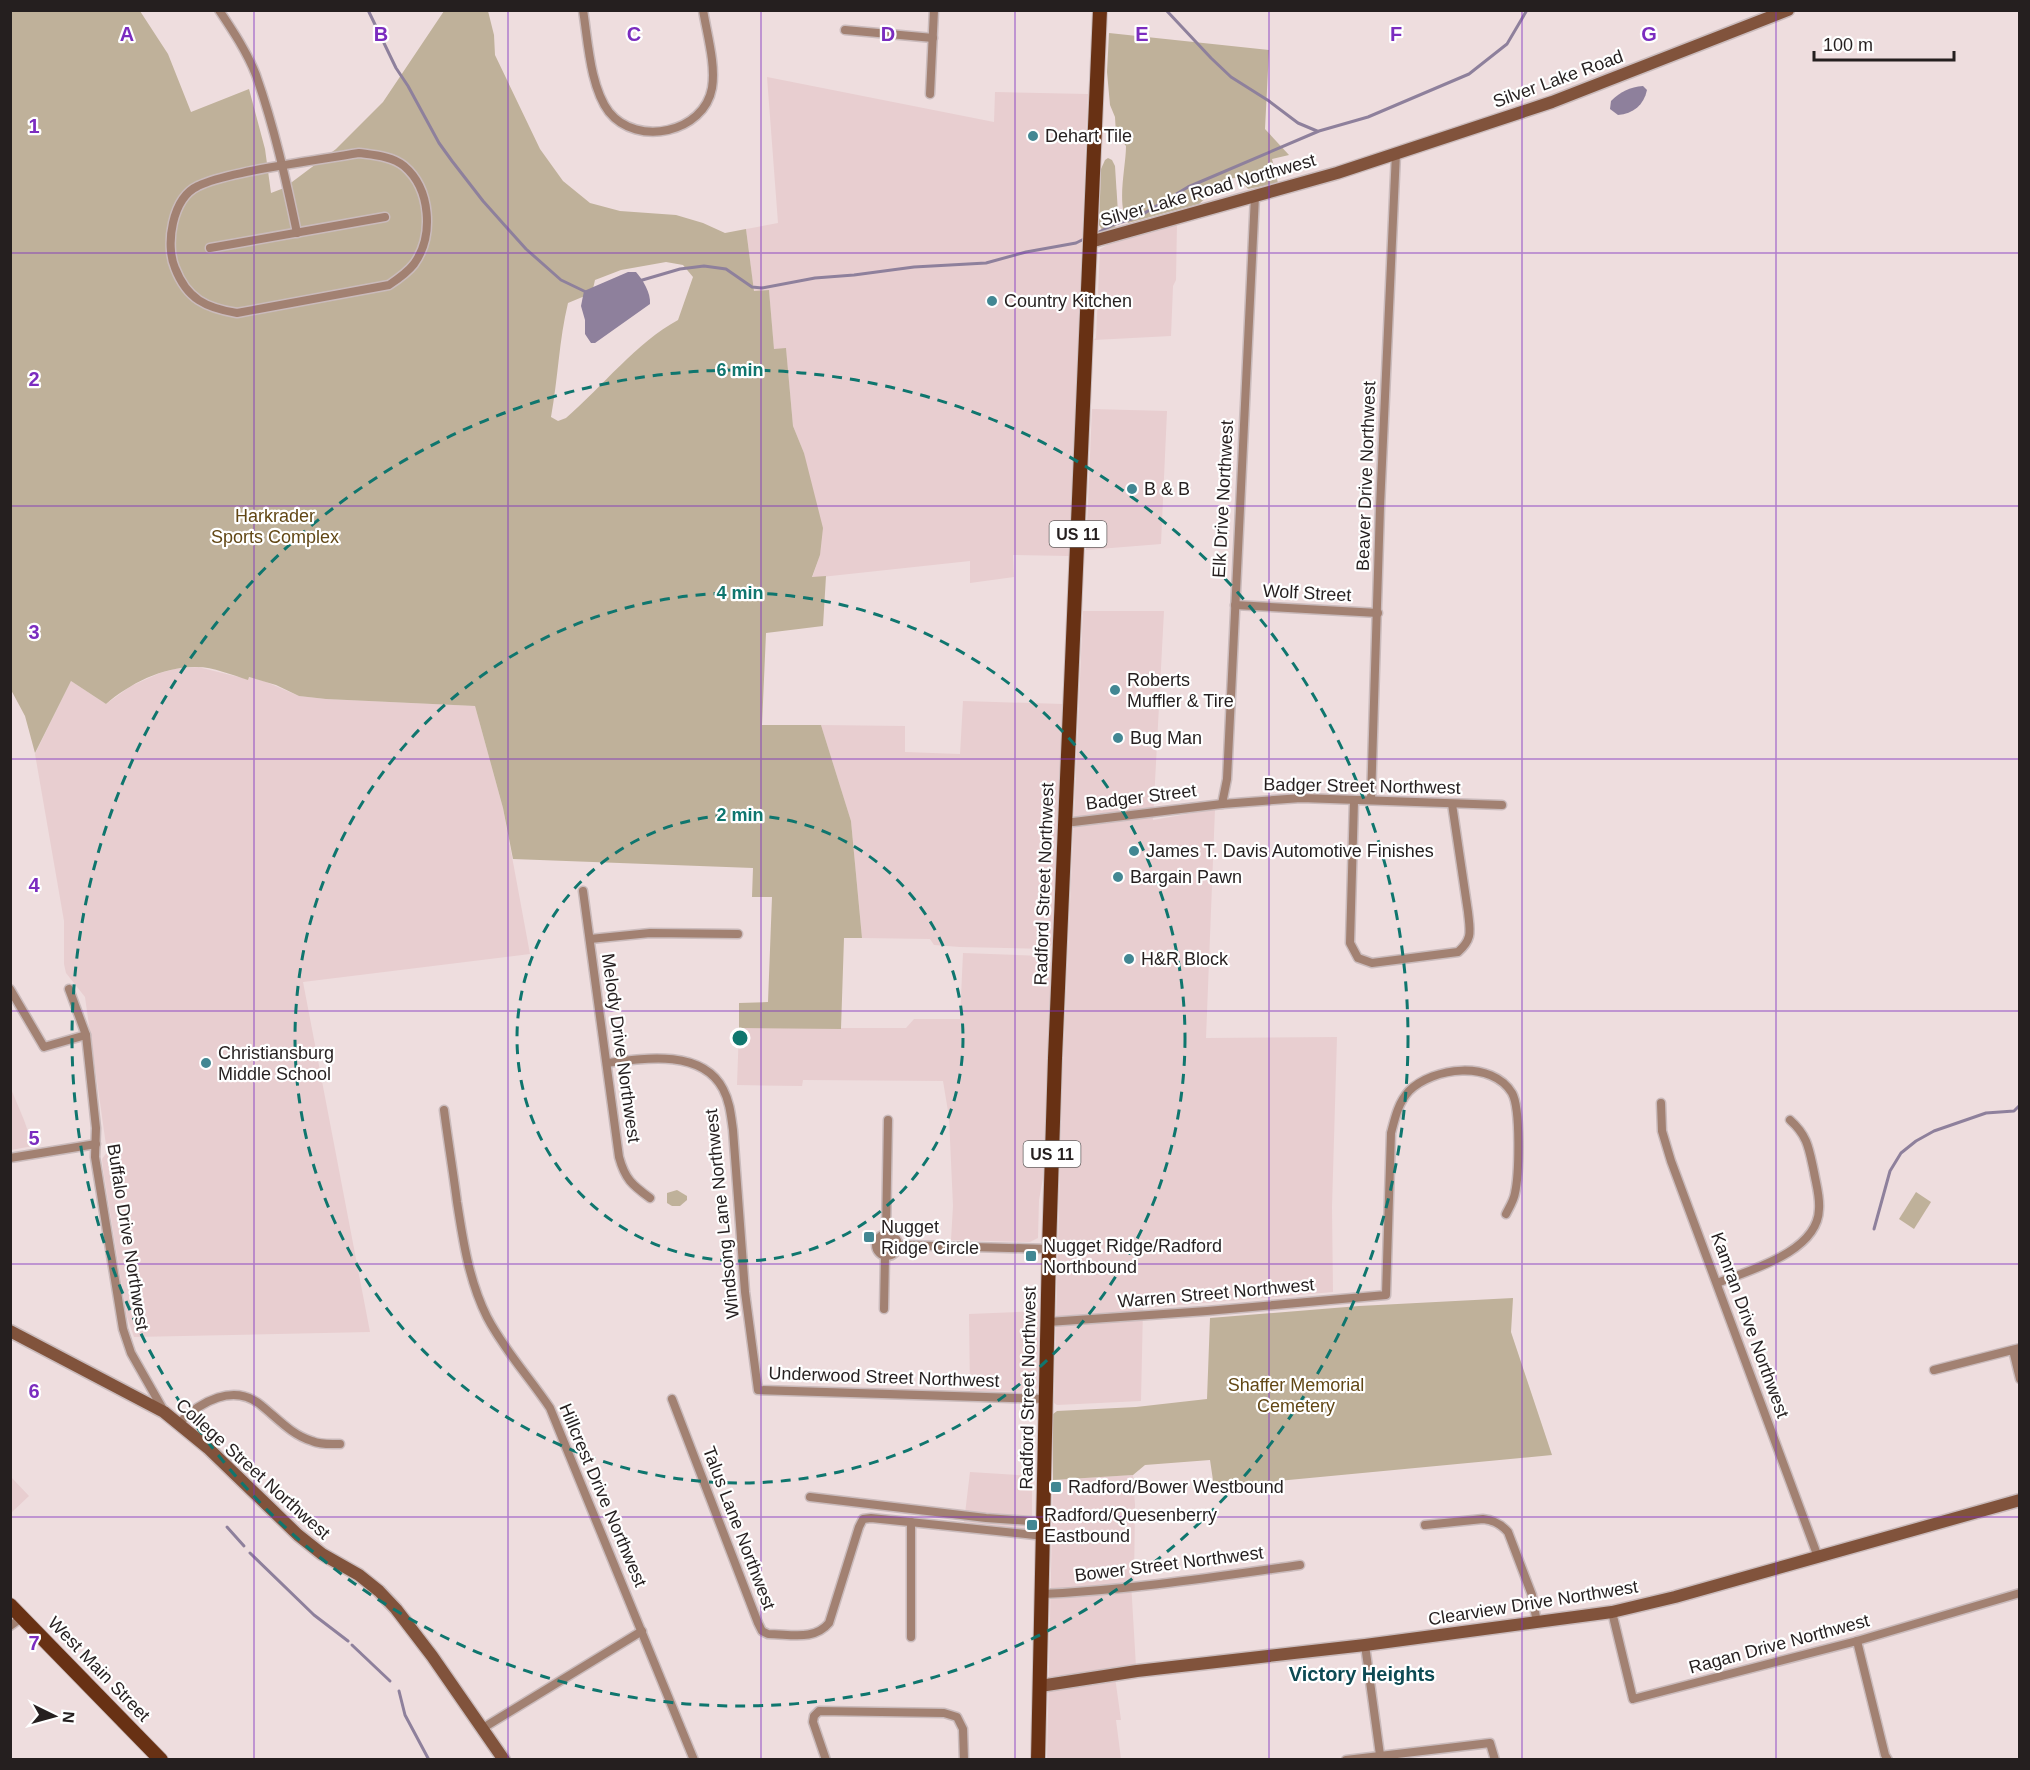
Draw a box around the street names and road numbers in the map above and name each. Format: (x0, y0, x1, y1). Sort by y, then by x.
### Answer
street label: Silver Lake Road (1490, 46, 1626, 112)
street label: Silver Lake Road Northwest (1098, 150, 1318, 230)
street label: Beaver Drive Northwest (1353, 381, 1379, 571)
street label: Elk Drive Northwest (1209, 420, 1237, 578)
road number: US 11 (1050, 521, 1106, 547)
street label: Wolf Street (1262, 581, 1352, 605)
street label: Badger Street Northwest (1263, 774, 1461, 798)
street label: Badger Street (1085, 780, 1197, 814)
street label: Radford Street Northwest (1030, 782, 1058, 986)
street label: Melody Drive Northwest (598, 952, 644, 1144)
street label: Windsong Lane Northwest (701, 1108, 743, 1320)
road number: US 11 (1024, 1141, 1080, 1167)
street label: Buffalo Drive Northwest (103, 1142, 153, 1332)
street label: Kamran Drive Northwest (1707, 1229, 1793, 1421)
street label: Warren Street Northwest (1117, 1274, 1315, 1312)
street label: Radford Street Northwest (1016, 1286, 1040, 1490)
street label: Underwood Street Northwest (768, 1363, 1000, 1391)
street label: College Street Northwest (172, 1395, 334, 1543)
street label: Hillcrest Drive Northwest (555, 1400, 651, 1590)
street label: Talus Lane Northwest (699, 1444, 779, 1612)
street label: Bower Street Northwest (1073, 1542, 1265, 1586)
street label: Clearview Drive Northwest (1427, 1577, 1639, 1629)
street label: Ragan Drive Northwest (1687, 1610, 1871, 1678)
street label: West Main Street (44, 1613, 154, 1725)

